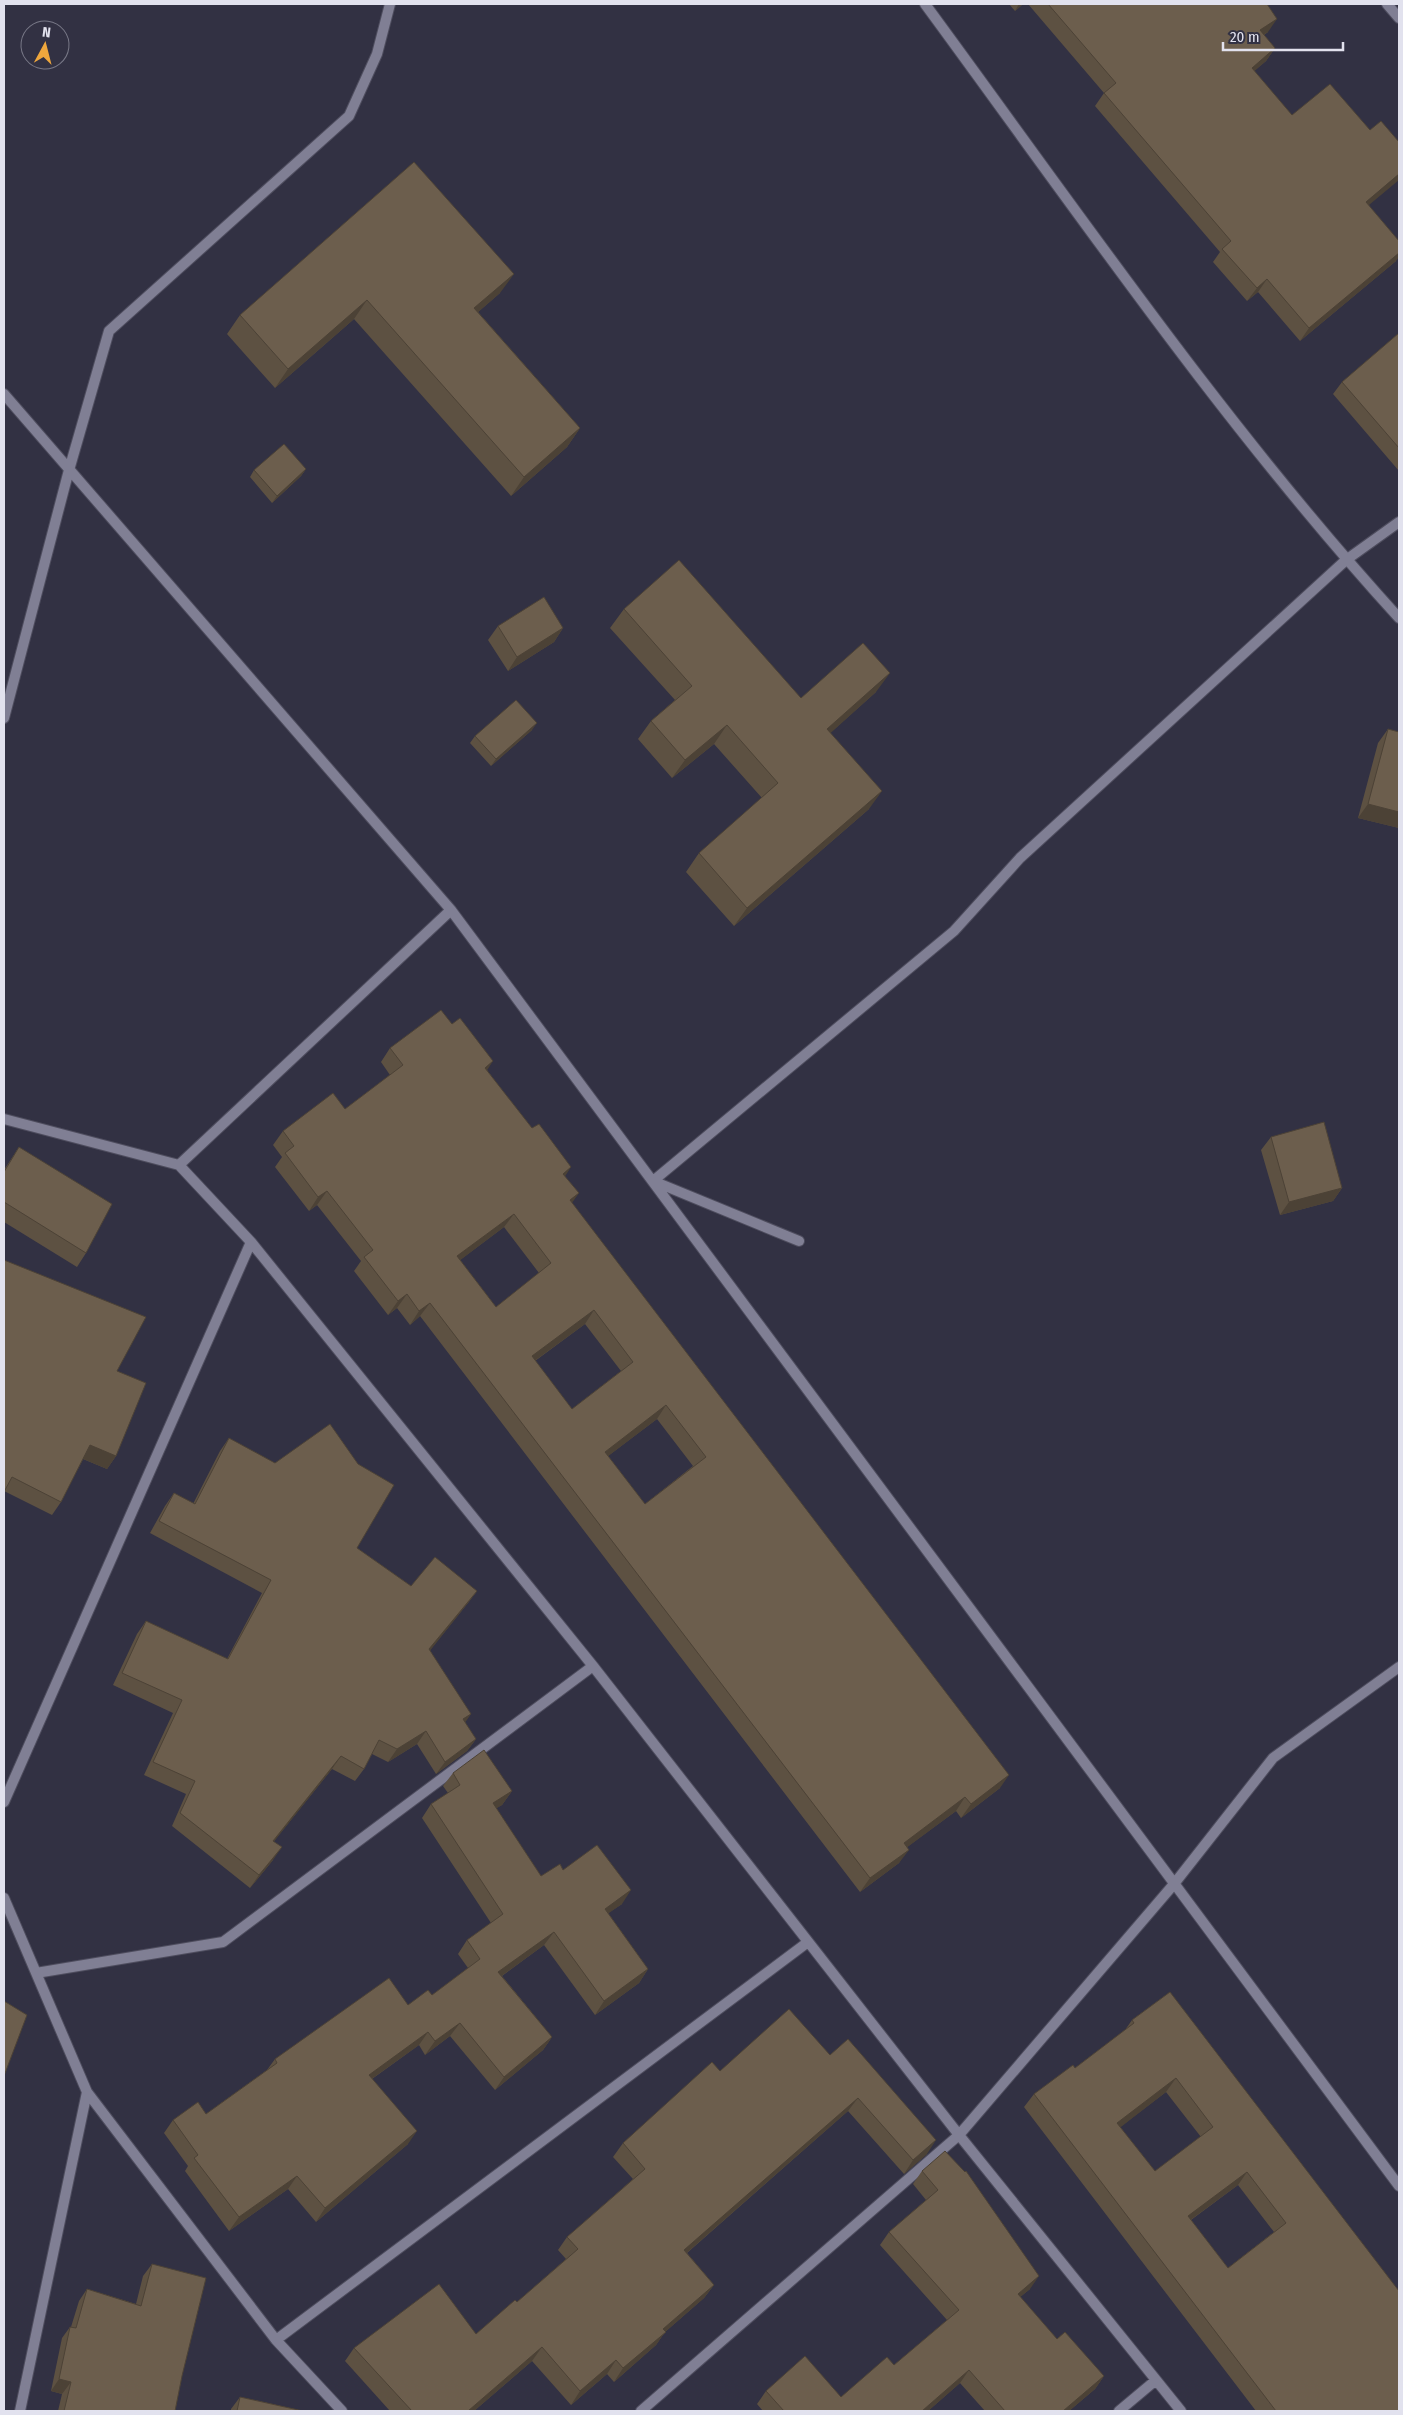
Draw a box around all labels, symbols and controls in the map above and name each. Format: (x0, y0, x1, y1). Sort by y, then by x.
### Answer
north arrow (20, 20, 70, 70)
scale bar (1223, 20, 1343, 52)
text: N (41, 24, 52, 42)
text: 20 m (1230, 28, 1260, 46)

